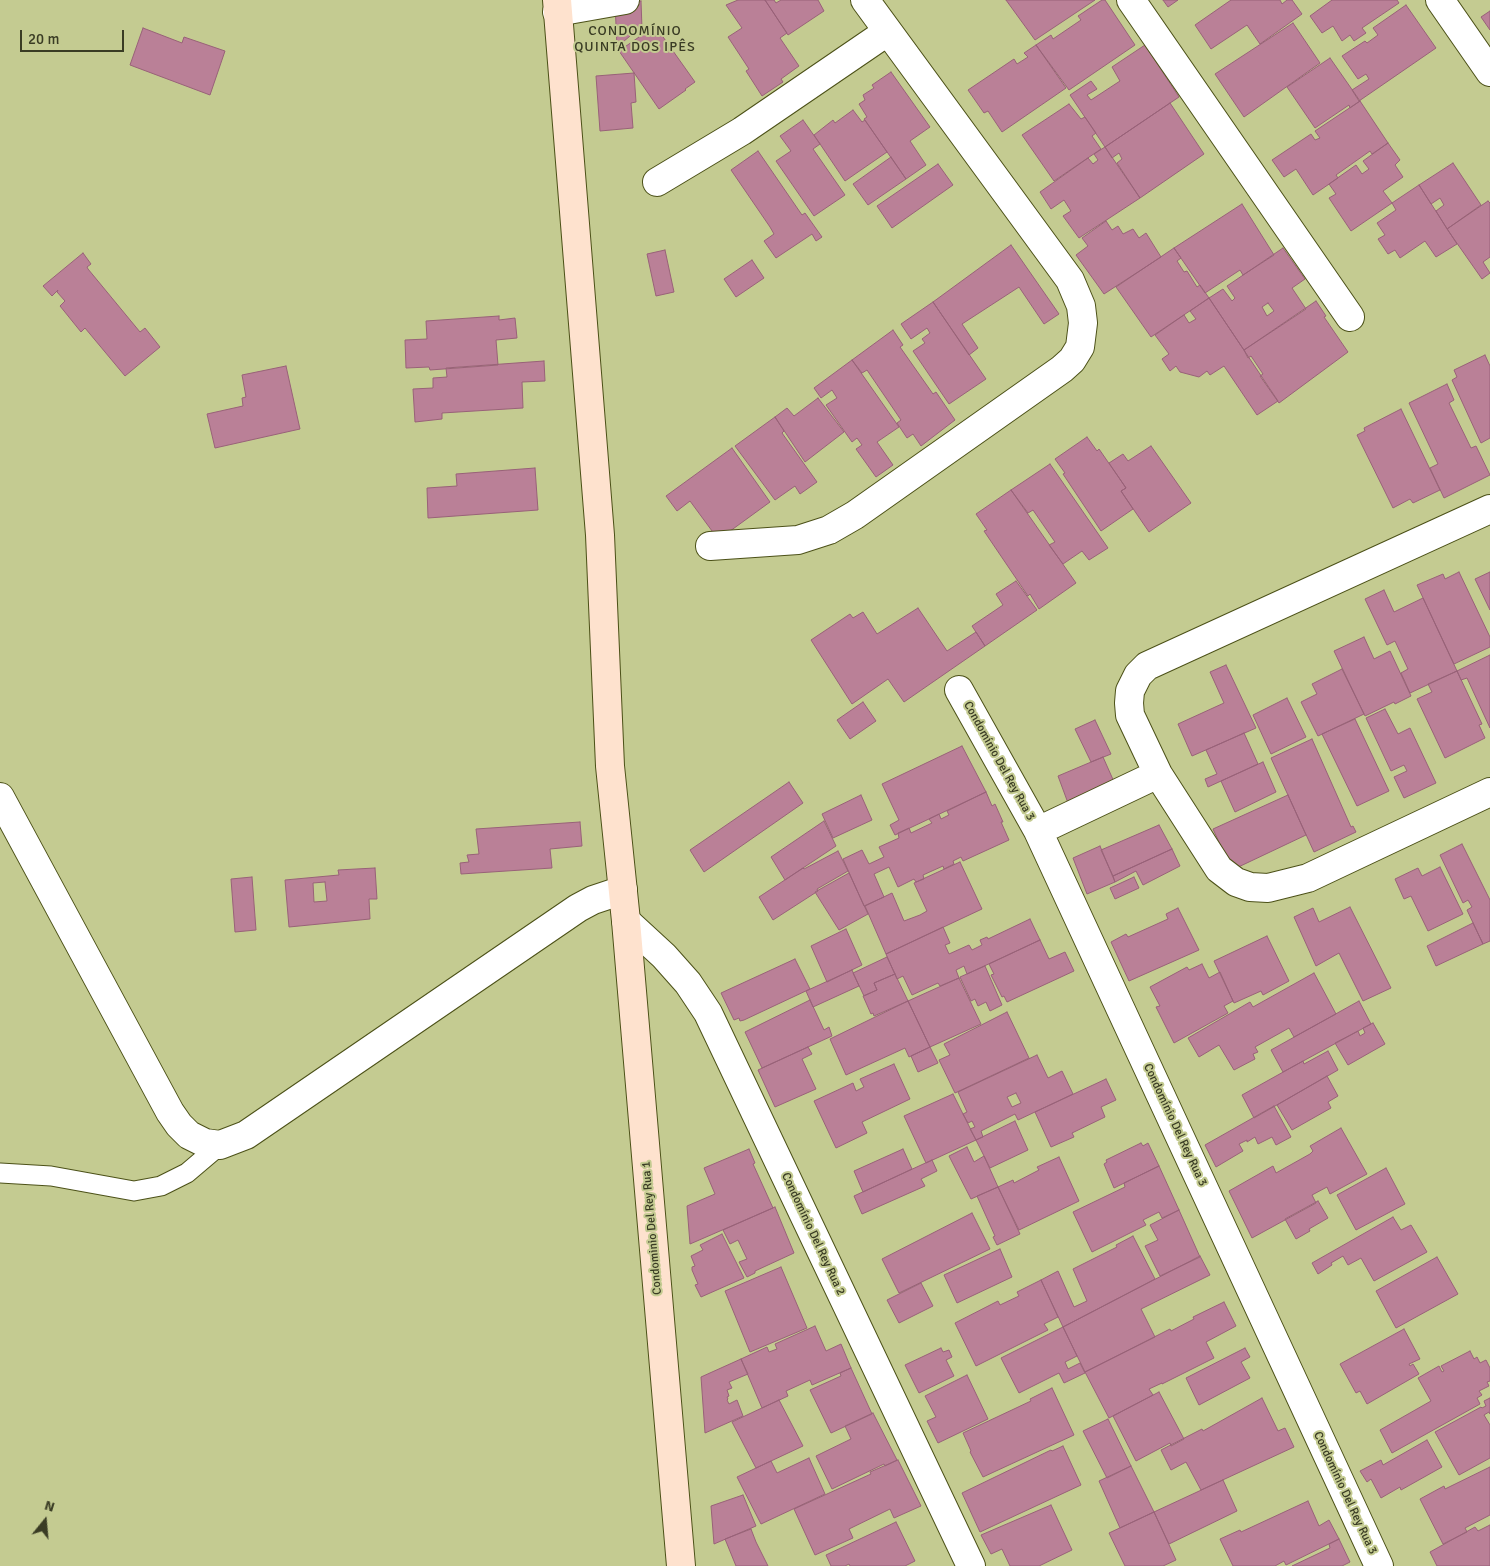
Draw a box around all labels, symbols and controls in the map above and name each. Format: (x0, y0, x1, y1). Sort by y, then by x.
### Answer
scale bar (22, 20, 126, 52)
district label: CONDOMÍNIO QUINTA DOS IPÊS (572, 23, 698, 56)
text: 20 m (28, 30, 59, 48)
street label: Condomínio Del Rey Rua 3 (960, 699, 1038, 823)
street label: Condomínio Del Rey Rua 3 (1140, 1061, 1210, 1189)
street label: Condominio Del Rey Rua 1 (639, 1161, 665, 1295)
street label: Condomínio Del Rey Rua 2 (778, 1170, 848, 1298)
street label: Condomínio Del Rey Rua 3 (1310, 1429, 1380, 1557)
north arrow (20, 1496, 70, 1546)
text: N (42, 1497, 57, 1516)

